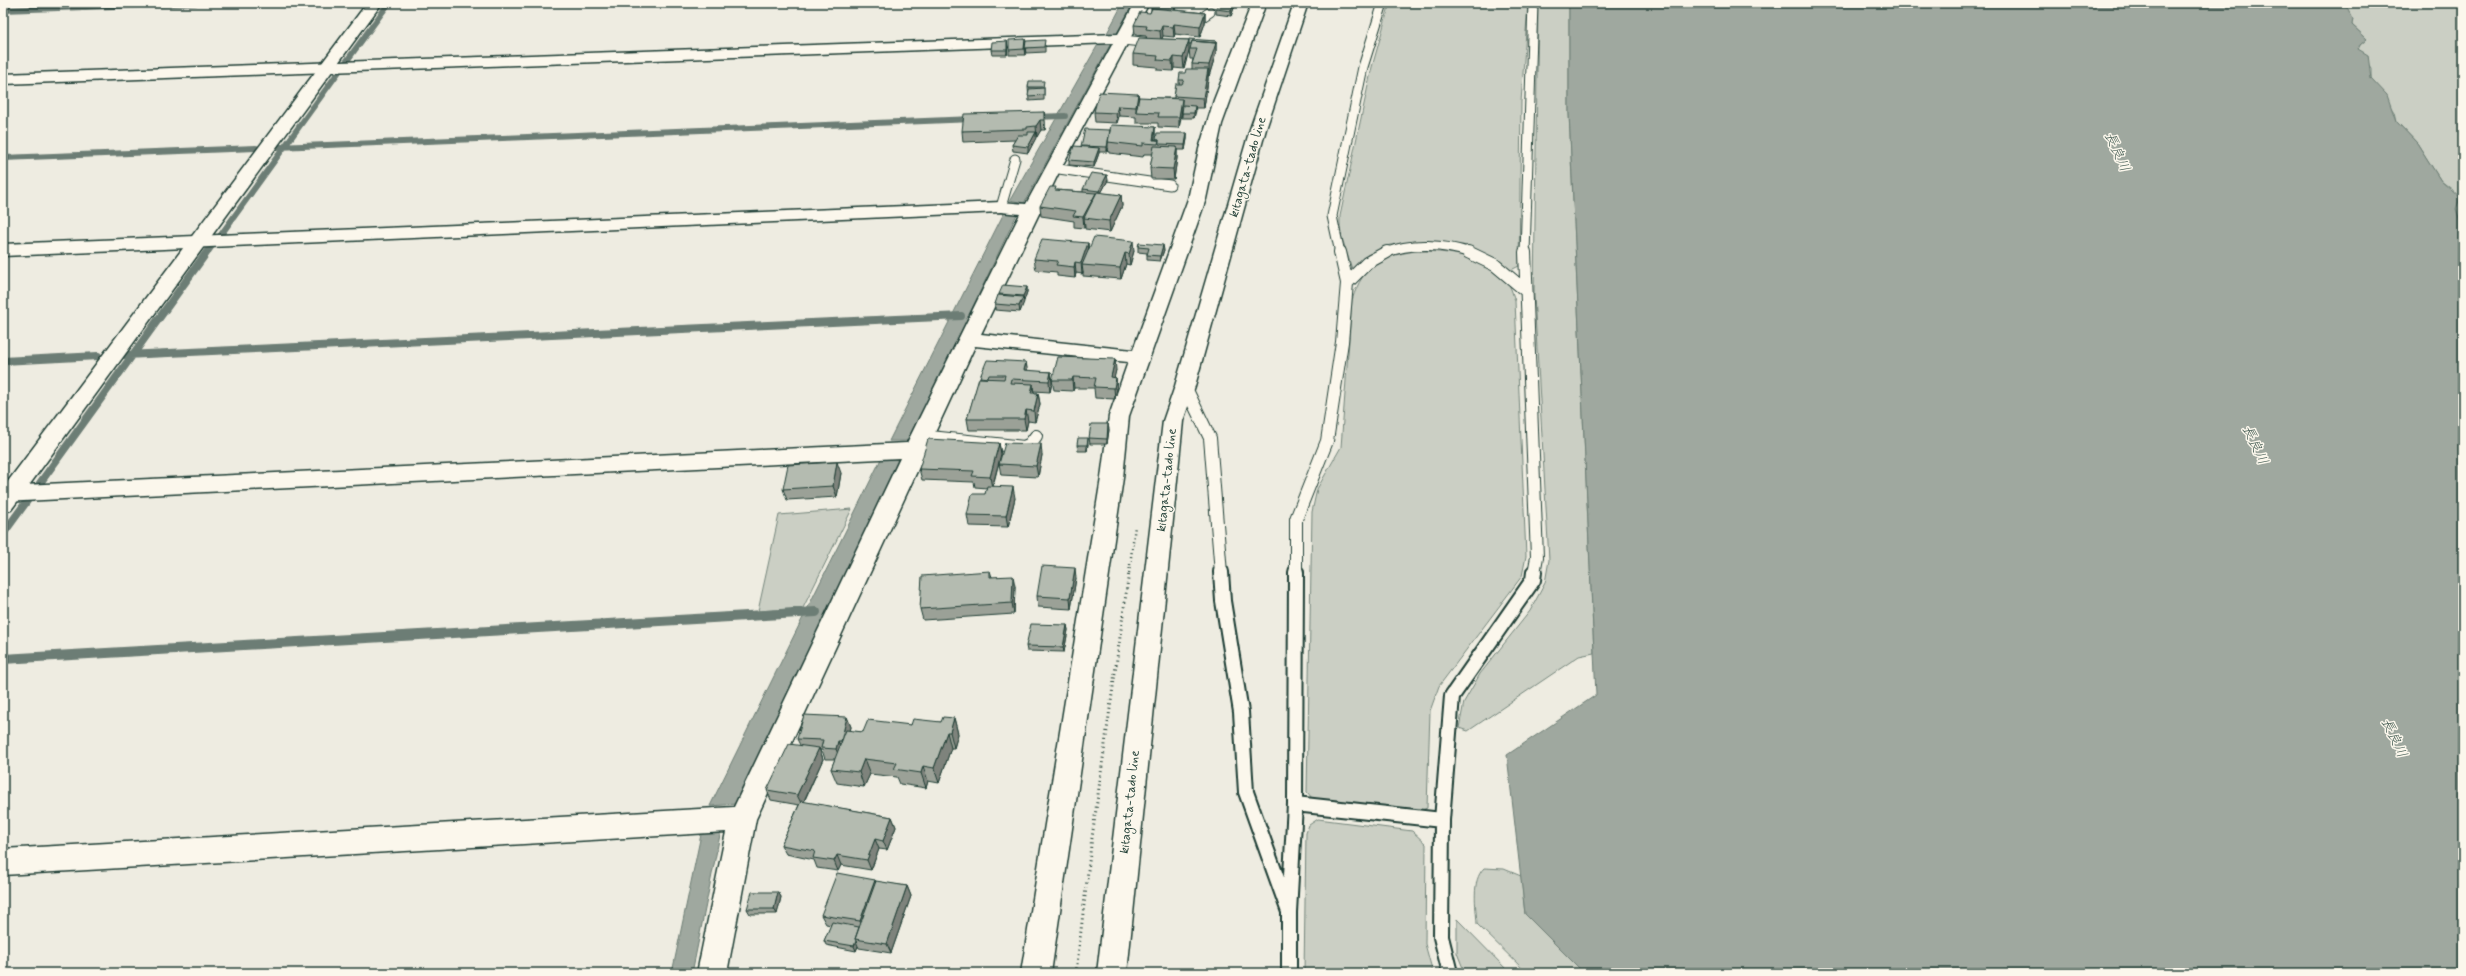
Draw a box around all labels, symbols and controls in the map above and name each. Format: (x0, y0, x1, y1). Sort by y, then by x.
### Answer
street label: kitagata-tado line (1226, 115, 1271, 220)
water label: 長良川 (2100, 129, 2134, 175)
water label: 長良川 (2238, 422, 2272, 468)
street label: kitagata-tado line (1153, 427, 1182, 533)
water label: 長良川 (2377, 715, 2411, 761)
street label: kitagata-tado line (1116, 749, 1145, 855)

